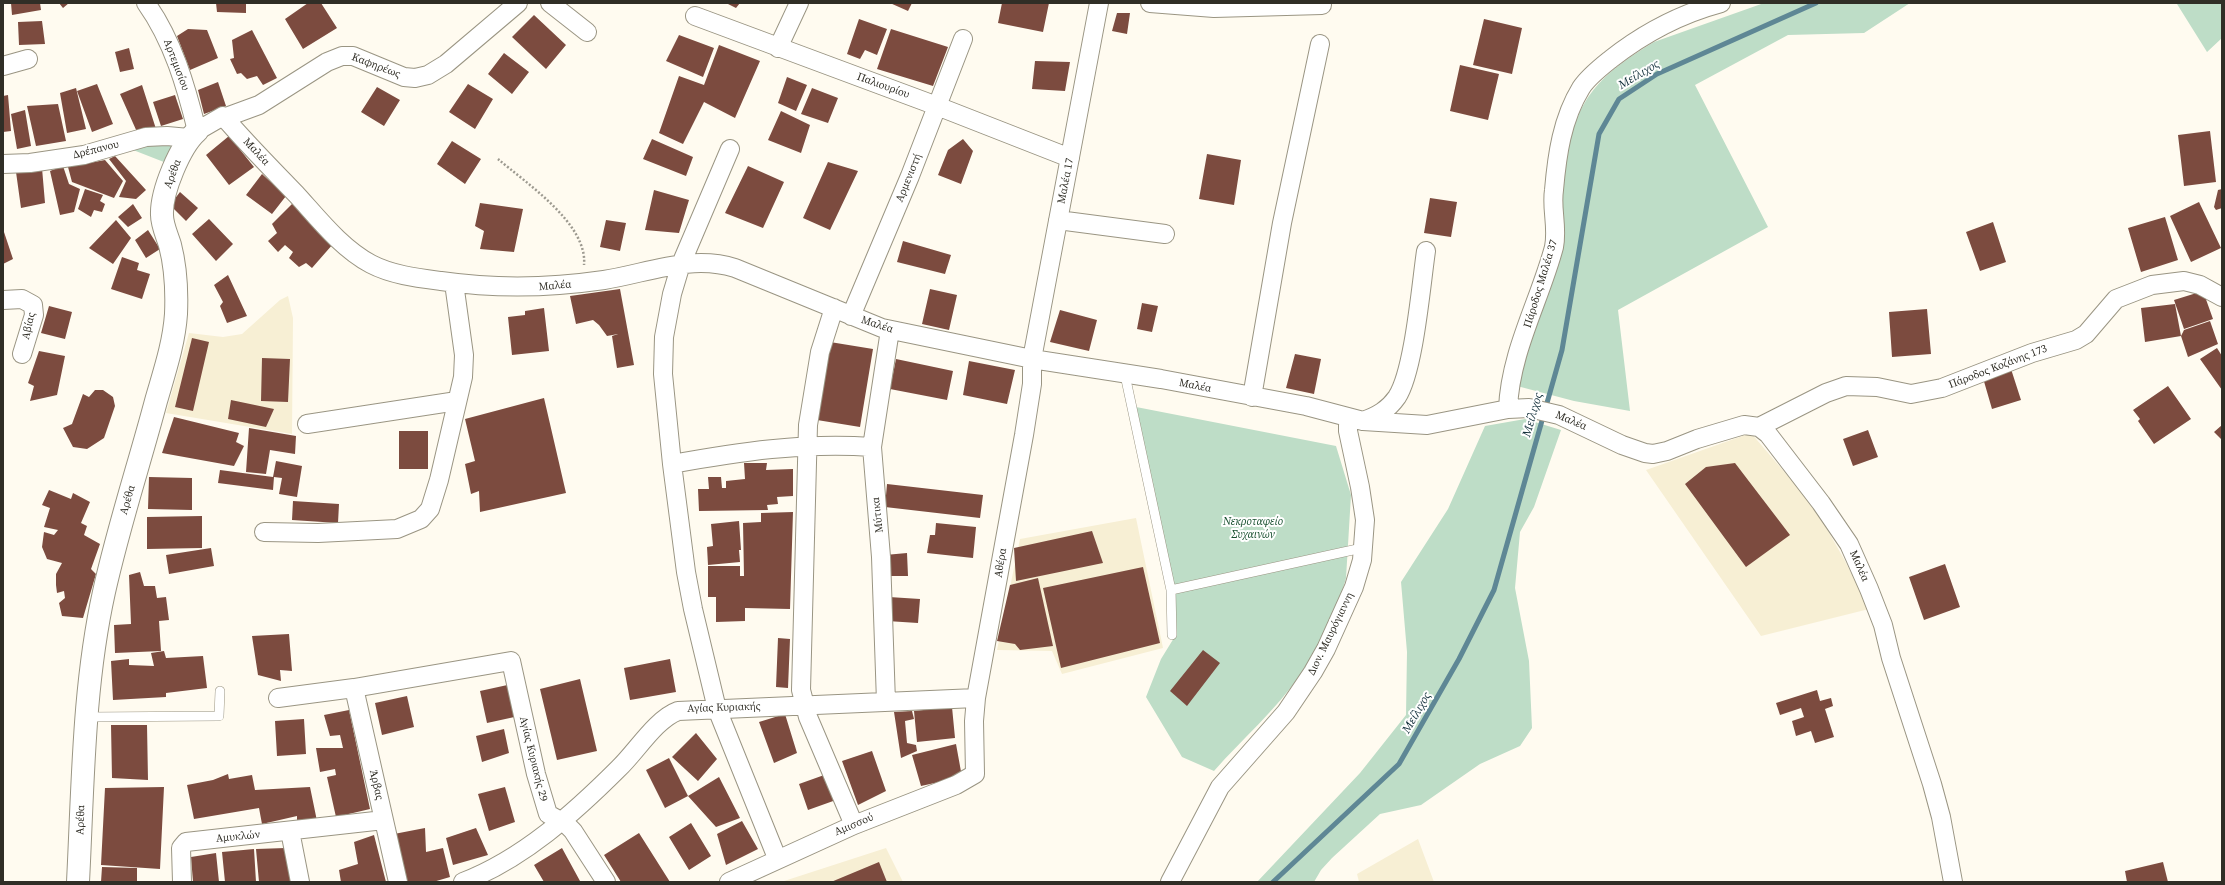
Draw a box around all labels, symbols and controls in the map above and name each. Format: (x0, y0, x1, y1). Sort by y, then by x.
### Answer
street label: Αρτεμισίου (160, 37, 192, 93)
street label: Καφηρέως (350, 51, 402, 81)
water label: Μείλιχος (1616, 57, 1662, 93)
street label: Παλιουρίου (855, 70, 911, 102)
street label: Μαλέα (240, 136, 272, 168)
street label: Δρέπανου (72, 138, 120, 162)
street label: Αρμενιστή (893, 152, 925, 204)
street label: Μαλέα 17 (1055, 157, 1077, 205)
street label: Αρέθα (161, 158, 185, 190)
street label: Πάροδος Μαλέα 37 (1521, 238, 1561, 330)
street label: Μαλέα (538, 278, 572, 294)
street label: Αβίας (19, 311, 39, 341)
street label: Μαλέα (859, 314, 895, 336)
street label: Πάροδος Κοζάνης 173 (1947, 342, 2049, 392)
street label: Μαλέα (1178, 376, 1212, 396)
water label: Μείλιχος (1520, 391, 1546, 439)
street label: Μαλέα (1553, 409, 1589, 433)
street label: Αρέθα (118, 484, 138, 516)
street label: Μύτικα (870, 497, 886, 533)
park label: Νεκροταφείο Συχαινών (1223, 515, 1283, 541)
street label: Αθέρα (992, 547, 1010, 579)
street label: Μαλέα (1846, 548, 1872, 584)
street label: Διον. Μαυρόγιαννη (1305, 590, 1357, 678)
water label: Μείλιχος (1400, 690, 1434, 736)
street label: Αγίας Κυριακής (687, 700, 761, 716)
street label: Αγίας Κυριακής 29 (516, 715, 550, 803)
street label: Άρβας (366, 769, 386, 801)
street label: Αρέθα (74, 805, 88, 835)
street label: Αμισσού (833, 811, 875, 839)
street label: Αμυκλών (215, 828, 261, 846)

